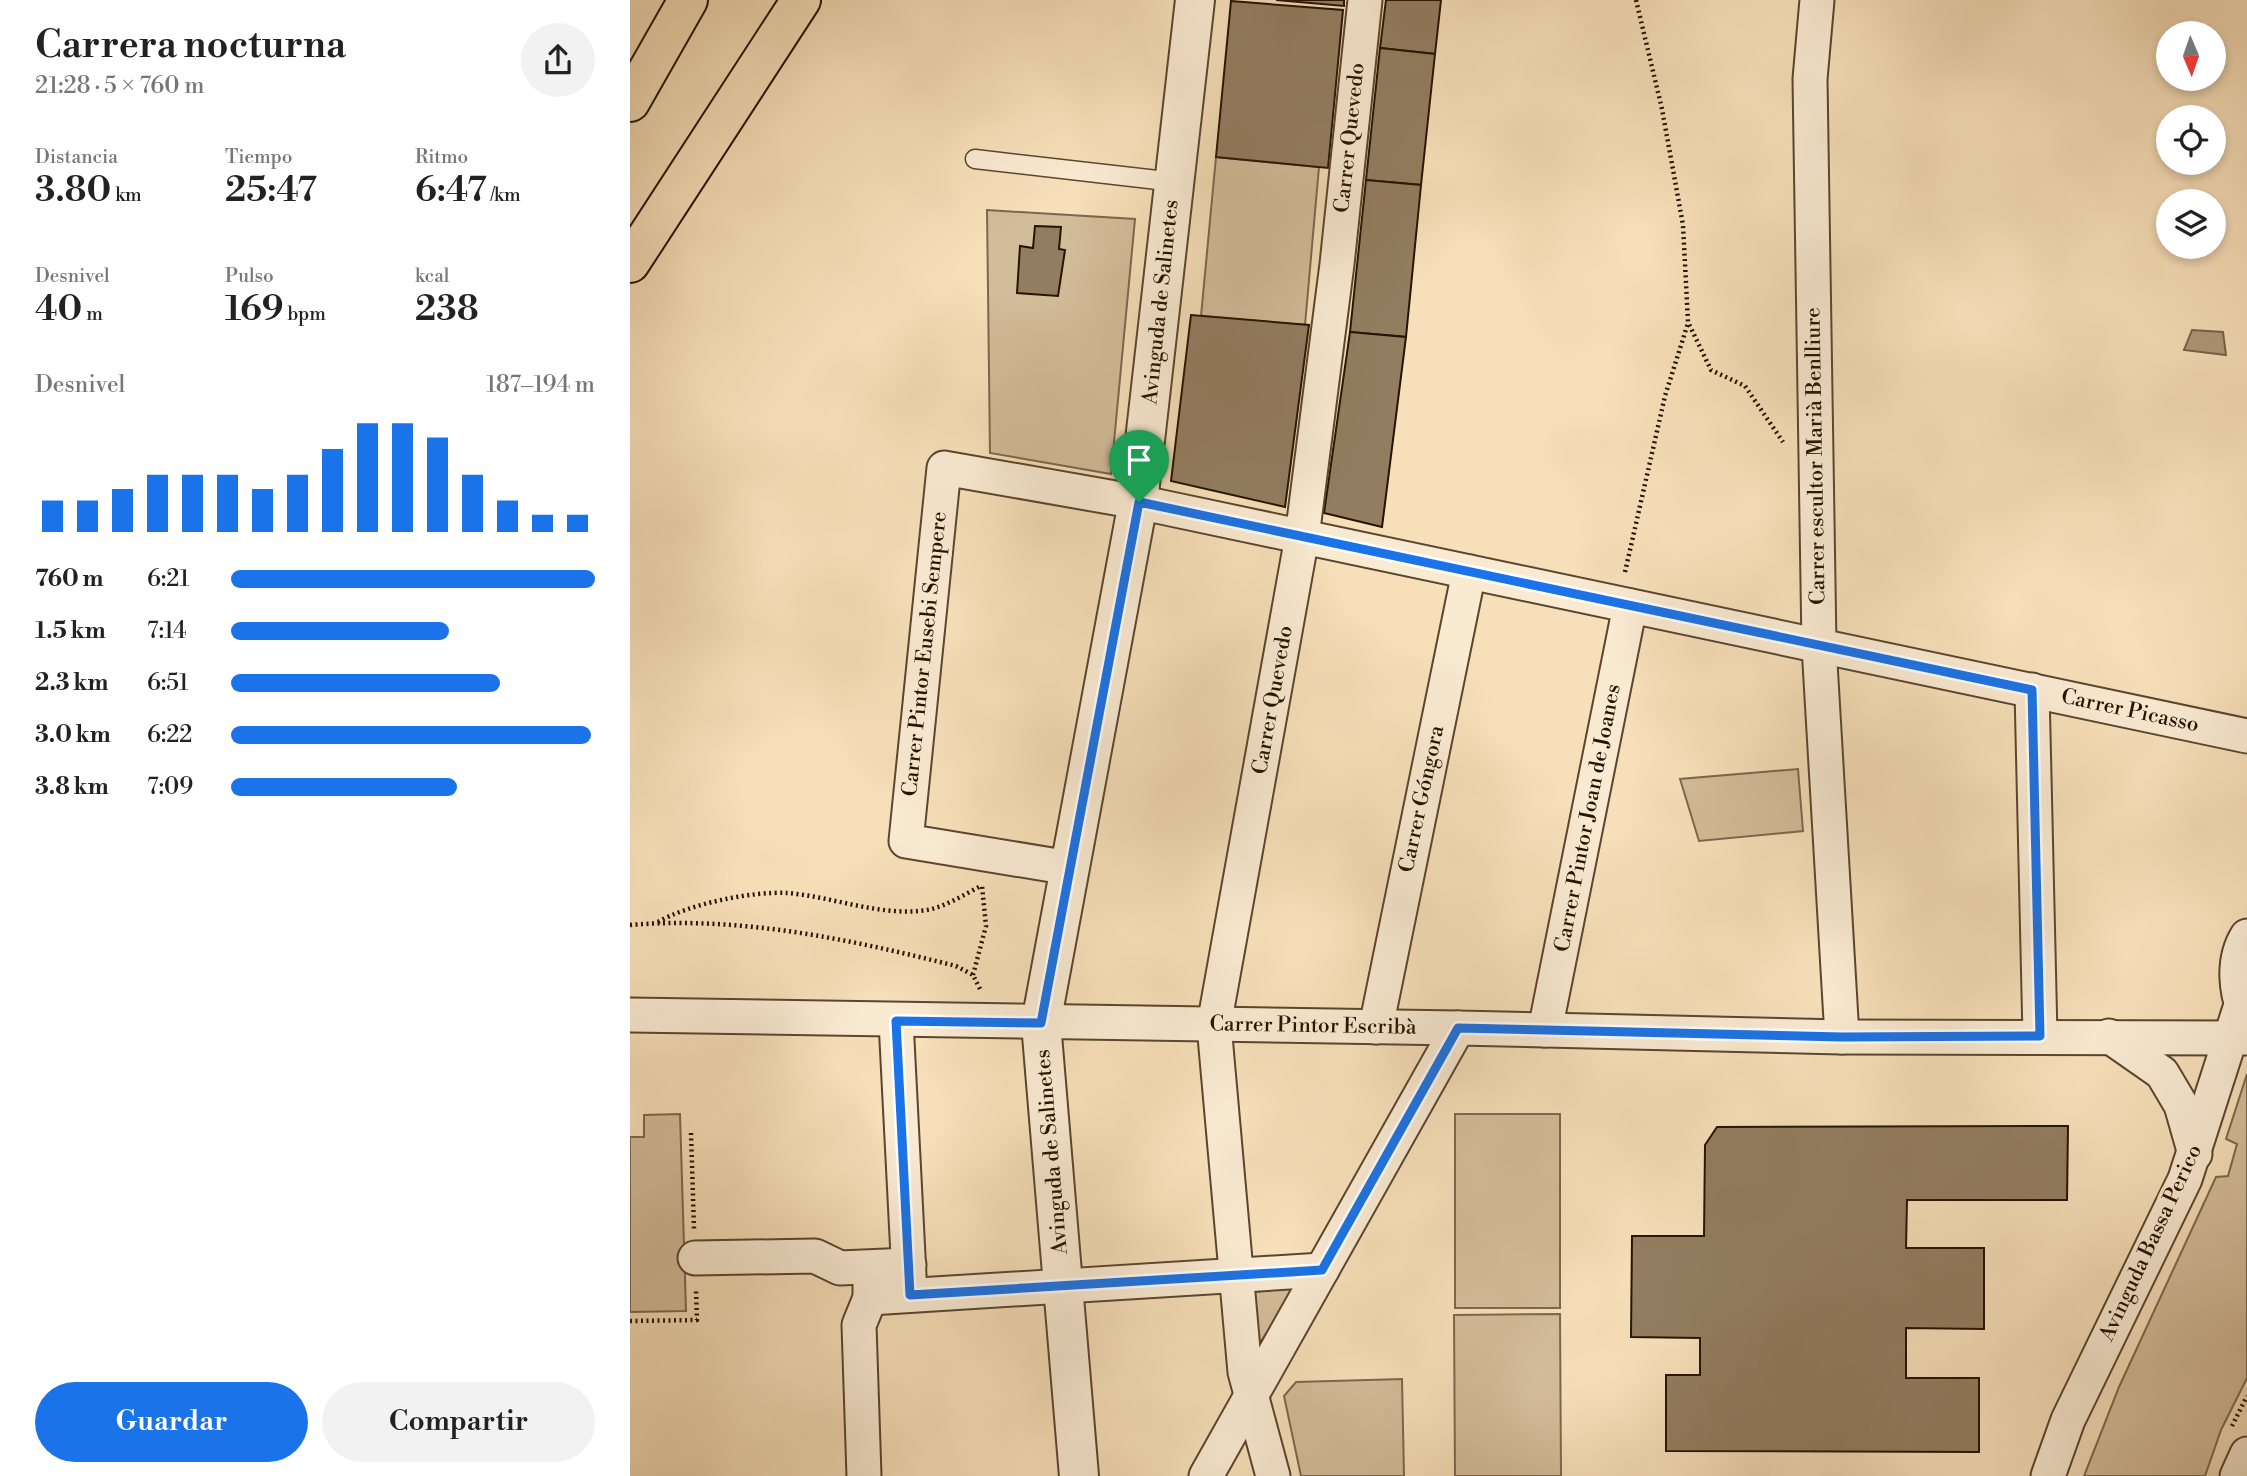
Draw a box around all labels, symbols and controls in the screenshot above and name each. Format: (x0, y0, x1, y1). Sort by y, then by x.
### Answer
north arrow (2156, 21, 2226, 91)
map controls (2156, 21, 2226, 259)
text: Carrera nocturna (35, 22, 346, 69)
button: share (521, 23, 595, 97)
street label: Carrer Quevedo (1329, 62, 1371, 214)
text: 21:28 · 5 × 760 m (35, 72, 204, 100)
button: locate (2156, 105, 2226, 175)
text: Distancia (35, 145, 118, 169)
text: Tiempo (225, 145, 292, 169)
text: Ritmo (415, 145, 468, 169)
text: 3.80 (35, 169, 111, 212)
text: 25:47 (225, 169, 317, 212)
text: 6:47 (415, 169, 487, 212)
text: km (111, 183, 142, 207)
text: /km (487, 183, 521, 207)
button: layers (2156, 189, 2226, 259)
street label: Avinguda de Salinetes (1137, 198, 1185, 407)
text: Desnivel (35, 264, 110, 288)
text: Pulso (225, 264, 274, 288)
text: kcal (415, 264, 449, 288)
text: 40 (35, 288, 82, 331)
text: 169 (225, 288, 284, 331)
text: 238 (415, 288, 479, 331)
text: m (82, 302, 103, 326)
text: bpm (284, 302, 326, 326)
street label: Carrer escultor Marià Benlliure (1800, 307, 1832, 605)
text: Desnivel (35, 371, 125, 399)
text: 187–194 m (486, 371, 595, 399)
pin (1109, 430, 1169, 502)
icon: arrive (1120, 441, 1158, 479)
street label: Carrer Pintor Eusebi Sempere (897, 510, 953, 798)
text: 760 m (35, 565, 103, 593)
text: 6:21 (147, 565, 189, 593)
text: 1.5 km (35, 617, 106, 645)
text: 7:14 (147, 617, 187, 645)
street label: Carrer Quevedo (1247, 623, 1299, 777)
text: 2.3 km (35, 669, 108, 697)
text: 6:51 (147, 669, 189, 697)
street label: Carrer Pintor Joan de Joanes (1549, 682, 1627, 954)
street label: Carrer Picasso (2059, 684, 2201, 738)
text: 3.0 km (35, 721, 111, 749)
text: 6:22 (147, 721, 192, 749)
street label: Carrer Góngora (1394, 723, 1450, 875)
text: 3.8 km (35, 773, 109, 801)
text: 7:09 (147, 773, 193, 801)
street label: Carrer Pintor Escribà (1209, 1011, 1417, 1041)
street label: Avinguda de Salinetes (1030, 1048, 1074, 1257)
street label: Avinguda Bassa Perico (2094, 1140, 2208, 1346)
button: Guardar (35, 1382, 308, 1462)
button: Compartir (322, 1382, 595, 1462)

